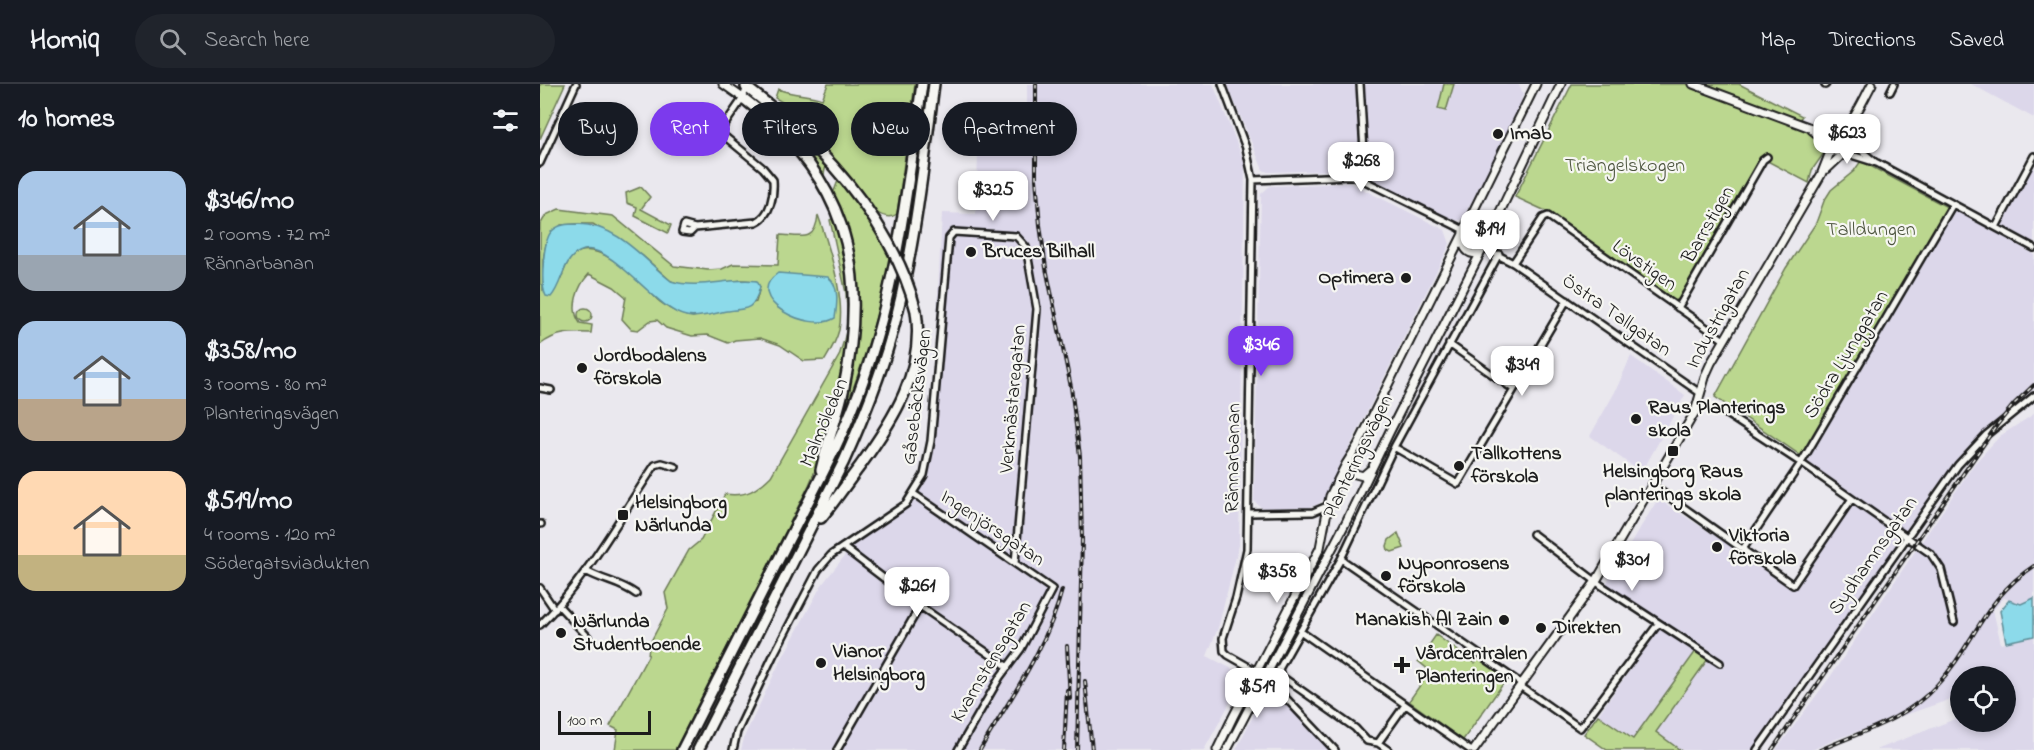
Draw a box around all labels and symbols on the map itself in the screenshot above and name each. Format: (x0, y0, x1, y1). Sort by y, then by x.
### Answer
pin: $623 (1811, 114, 1883, 165)
place label: Imab (1510, 120, 1552, 149)
marker: Imab (1491, 127, 1505, 141)
pin: $268 (1325, 142, 1397, 193)
park label: Triangelskogen (1565, 152, 1685, 182)
pin: $325 (957, 171, 1029, 222)
street label: Barrstigen (1675, 181, 1744, 270)
pin: $191 (1454, 210, 1526, 261)
park label: Talldungen (1826, 216, 1916, 246)
street label: Lövstigen (1605, 233, 1683, 300)
place label: Bruces Bilhall (982, 238, 1095, 267)
marker: Bruces Bilhall (964, 245, 978, 259)
street label: Industrigatan (1679, 263, 1760, 375)
place label: Optimera (1318, 264, 1394, 293)
street label: Östra Tallgatan (1555, 267, 1677, 366)
marker: Optimera (1399, 271, 1413, 285)
street label: Södra Ljunggatan (1797, 285, 1898, 425)
street label: Verkmästaregatan (993, 323, 1036, 476)
pin: $346 (1225, 326, 1297, 377)
street label: Gåsebäcksvägen (895, 327, 942, 467)
place label: Jordbodalens förskola (593, 342, 707, 394)
pin: $349 (1486, 346, 1558, 397)
marker: Jordbodalens förskola (575, 361, 589, 375)
street label: Malmöleden (793, 374, 857, 472)
street label: Planteringsvägen (1316, 390, 1402, 524)
place label: Raus Planterings skola (1648, 394, 1785, 446)
street label: Rännarbanan (1219, 403, 1249, 513)
marker: Raus Planterings skola (1629, 412, 1643, 426)
place label: Tallkottens förskola (1470, 440, 1562, 492)
marker: Helsingborg Raus planterings skola (1666, 444, 1680, 458)
place label: Helsingborg Raus planterings skola (1603, 458, 1743, 511)
marker: Tallkottens förskola (1452, 459, 1466, 473)
street label: Ingenjörsgatan (933, 483, 1050, 576)
place label: Helsingborg Närlunda (635, 489, 727, 541)
street label: Sydhamnsgatan (1822, 491, 1927, 622)
marker: Helsingborg Närlunda (616, 508, 630, 522)
place label: Viktoria förskola (1728, 522, 1797, 574)
marker: Viktoria förskola (1710, 540, 1724, 554)
pin: $301 (1596, 541, 1668, 592)
place label: Nyponrosens förskola (1397, 550, 1510, 602)
pin: $358 (1241, 553, 1313, 604)
pin: $261 (881, 567, 953, 618)
marker: Nyponrosens förskola (1379, 569, 1393, 583)
street label: Kvarnstensgatan (944, 596, 1041, 729)
place label: Manakish Al Zain (1355, 606, 1492, 635)
place label: Närlunda Studentboende (573, 608, 702, 660)
marker: Manakish Al Zain (1497, 613, 1511, 627)
place label: Direkten (1552, 614, 1621, 643)
marker: Direkten (1534, 621, 1548, 635)
marker: Närlunda Studentboende (554, 626, 568, 640)
place label: Vianor Helsingborg (832, 638, 925, 691)
place label: Vårdcentralen Planteringen (1415, 640, 1527, 693)
marker: Vianor Helsingborg (814, 656, 828, 670)
marker: Vårdcentralen Planteringen (1393, 656, 1411, 674)
pin: $519 (1221, 668, 1293, 719)
scale bar (558, 708, 651, 736)

